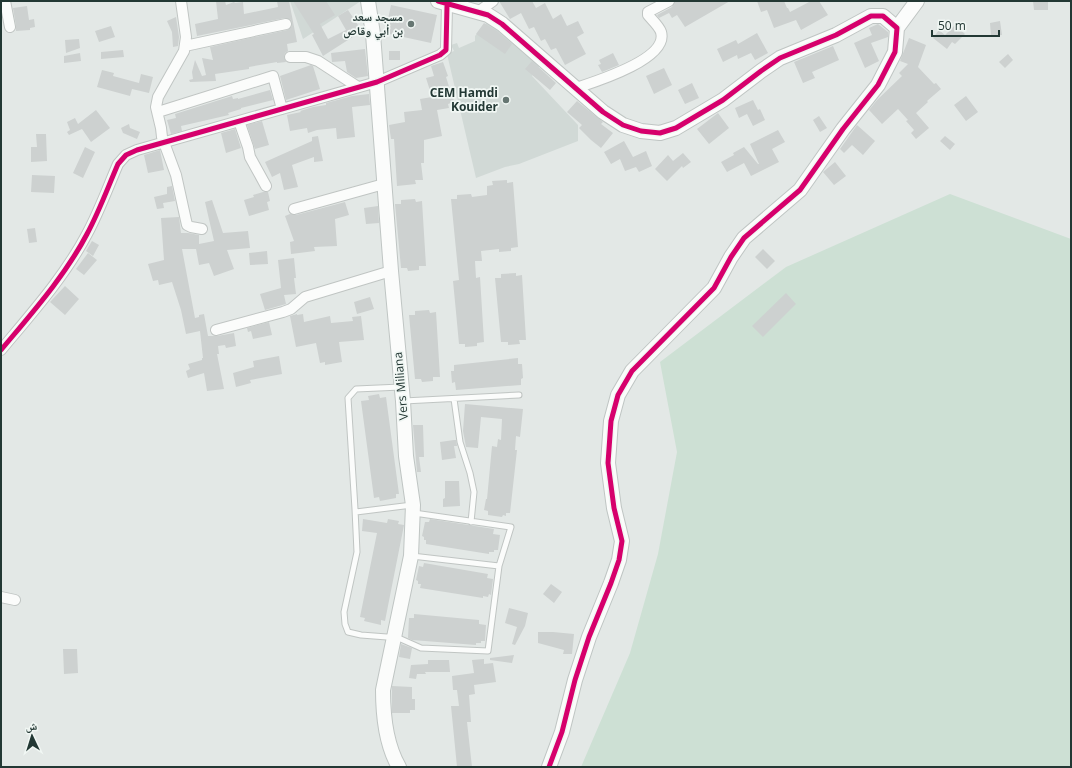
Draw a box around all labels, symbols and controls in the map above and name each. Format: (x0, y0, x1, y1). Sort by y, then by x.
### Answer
place label: مسجد سعد بن أبي وقاص (343, 8, 403, 41)
scale bar (932, 12, 999, 38)
text: 50 m (938, 17, 966, 34)
marker: مسجد سعد بن أبي وقاص (406, 19, 416, 29)
place label: CEM Hamdi Kouider (430, 84, 499, 115)
marker: CEM Hamdi Kouider (501, 95, 511, 105)
street label: Vers Miliana (389, 351, 412, 421)
north arrow (12, 716, 52, 756)
text: ش (25, 718, 38, 734)

